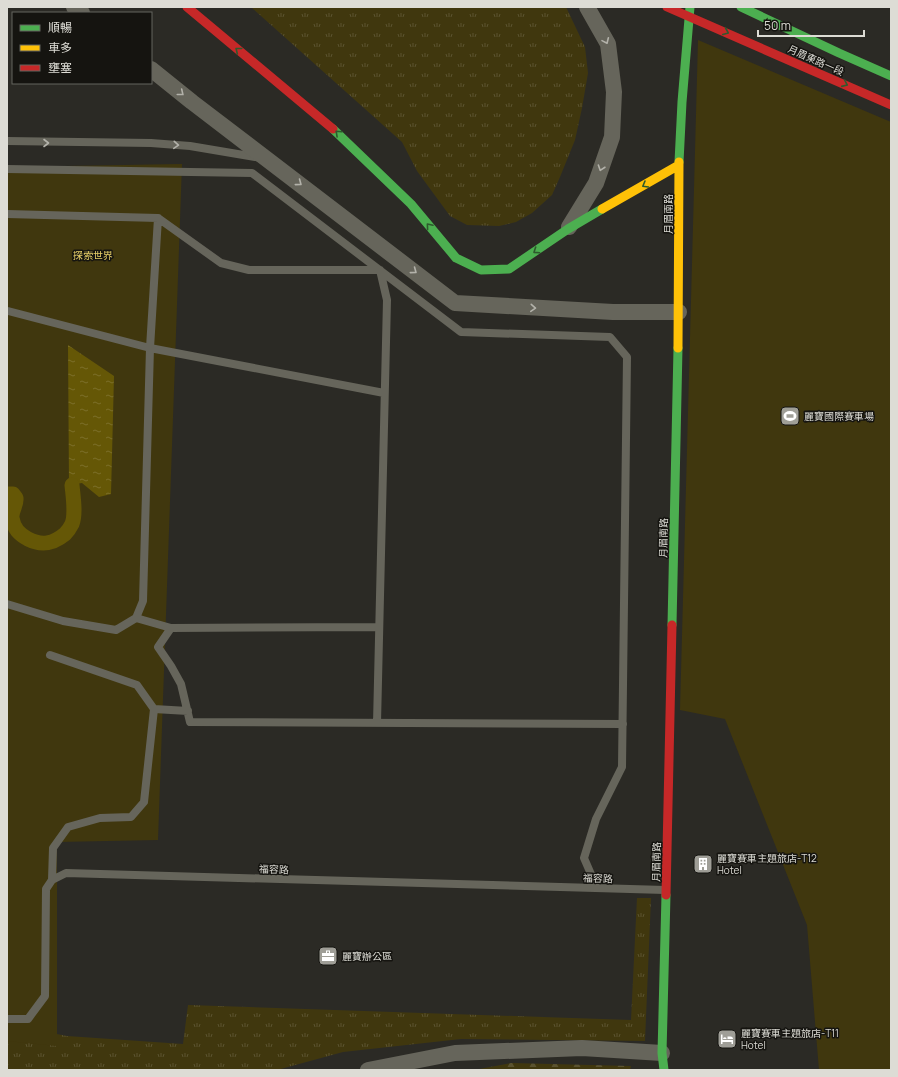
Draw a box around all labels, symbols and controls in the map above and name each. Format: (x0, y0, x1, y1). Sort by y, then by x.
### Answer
legend (12, 12, 152, 84)
scale bar (758, 12, 864, 38)
text: 50 m (764, 17, 791, 34)
text: 順暢 (48, 19, 72, 36)
one-way arrow (721, 27, 729, 35)
one-way arrow (601, 37, 609, 44)
text: 車多 (48, 39, 72, 56)
street label: 月眉東路一段 (786, 41, 846, 79)
one-way arrow (236, 47, 243, 54)
text: 壅塞 (48, 59, 72, 76)
one-way arrow (841, 80, 848, 88)
one-way arrow (177, 89, 184, 96)
one-way arrow (335, 131, 343, 138)
one-way arrow (43, 139, 49, 147)
one-way arrow (173, 141, 179, 149)
one-way arrow (597, 164, 606, 171)
one-way arrow (295, 179, 302, 186)
one-way arrow (642, 180, 649, 187)
street label: 月眉南路 (661, 194, 675, 234)
one-way arrow (427, 223, 434, 230)
one-way arrow (533, 246, 540, 253)
park label: 探索世界 (73, 248, 113, 262)
one-way arrow (409, 266, 416, 273)
one-way arrow (530, 303, 536, 312)
sports icon: 麗寶國際賽車場 (779, 405, 801, 427)
place label: 麗寶國際賽車場 (804, 409, 874, 423)
street label: 月眉南路 (656, 518, 670, 558)
street label: 月眉南路 (649, 842, 663, 882)
place label: 麗寶賽車主題旅店-T12 Hotel (717, 851, 817, 877)
building icon: 麗寶賽車主題旅店-T12 Hotel (692, 853, 714, 875)
street label: 福容路 (259, 861, 289, 877)
street label: 福容路 (583, 870, 613, 886)
office icon: 麗寶辦公區 (317, 945, 339, 967)
place label: 麗寶辦公區 (342, 949, 392, 963)
place label: 麗寶賽車主題旅店-T11 Hotel (741, 1026, 839, 1052)
hotel icon: 麗寶賽車主題旅店-T11 Hotel (716, 1028, 738, 1050)

